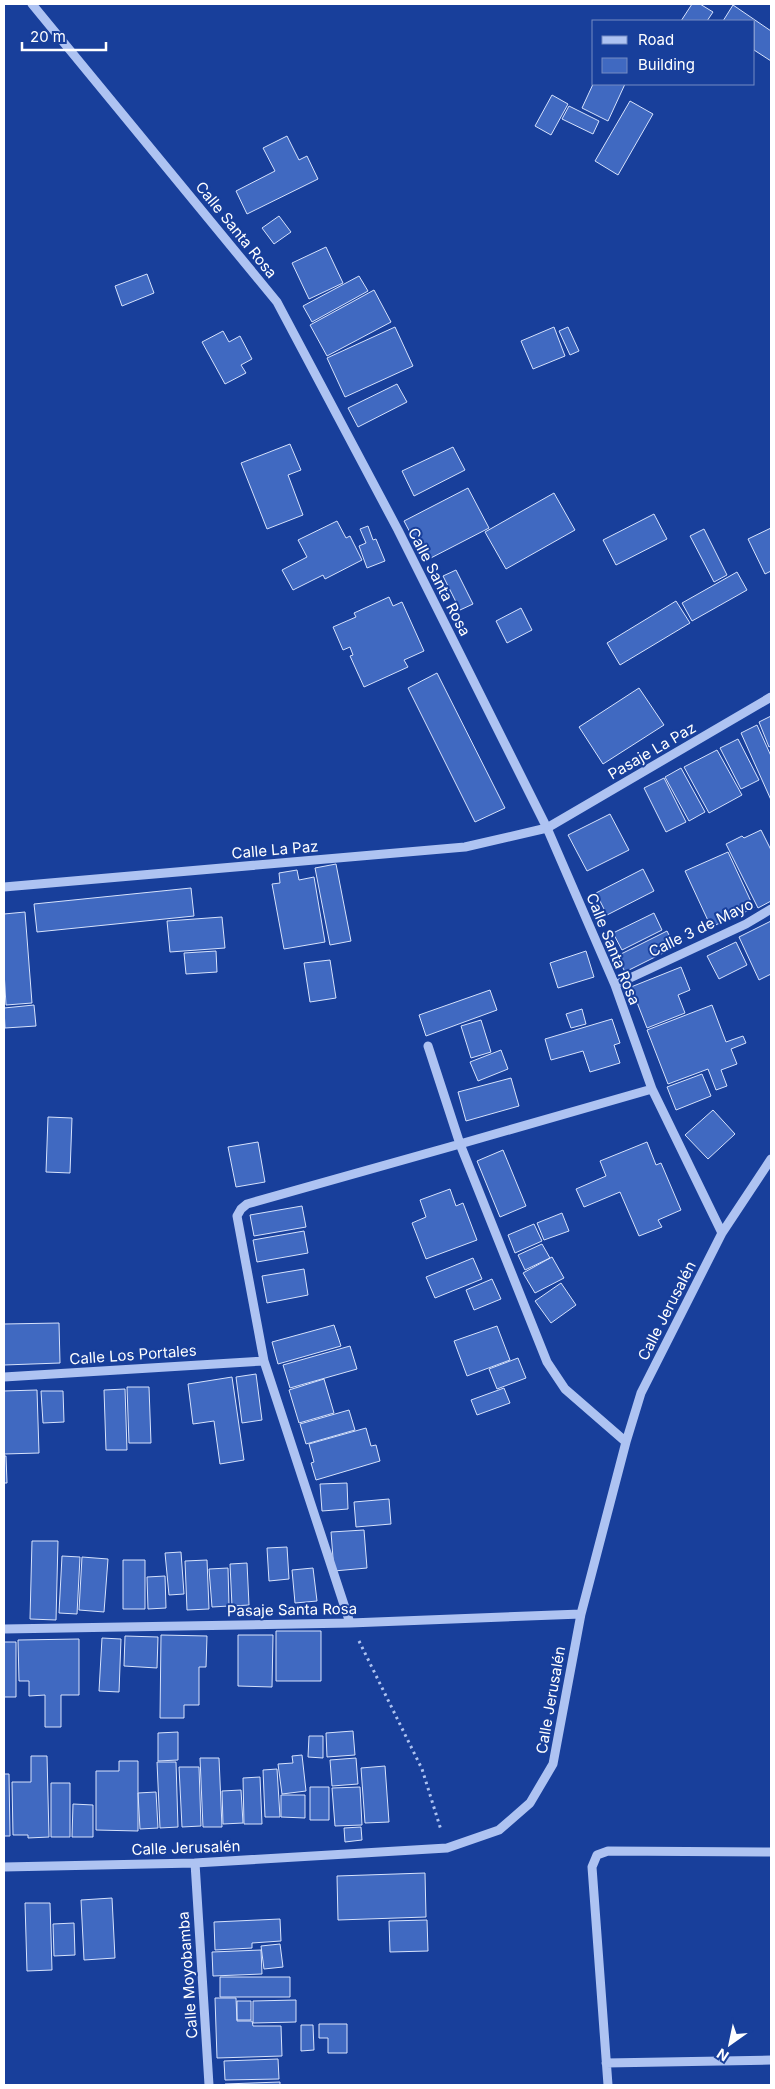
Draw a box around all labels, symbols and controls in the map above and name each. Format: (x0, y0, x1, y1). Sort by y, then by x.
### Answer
scale bar (22, 20, 106, 52)
legend (592, 20, 755, 85)
text: 20 m (30, 27, 66, 46)
text: Road (638, 30, 674, 49)
text: Building (638, 55, 695, 74)
street label: Calle Santa Rosa (192, 177, 281, 282)
street label: Calle Santa Rosa (404, 524, 475, 639)
street label: Pasaje La Paz (604, 718, 699, 783)
street label: Calle La Paz (231, 836, 319, 863)
street label: Calle Santa Rosa (582, 890, 645, 1008)
street label: Calle 3 de Mayo (645, 894, 756, 961)
street label: Calle Jerusalén (633, 1258, 700, 1364)
street label: Calle Los Portales (69, 1341, 197, 1368)
street label: Pasaje Santa Rosa (227, 1599, 357, 1620)
street label: Calle Jerusalén (532, 1645, 569, 1755)
street label: Calle Jerusalén (131, 1836, 241, 1859)
street label: Calle Moyobamba (174, 1911, 201, 2039)
north arrow (705, 2019, 755, 2069)
text: N (714, 2045, 732, 2065)

